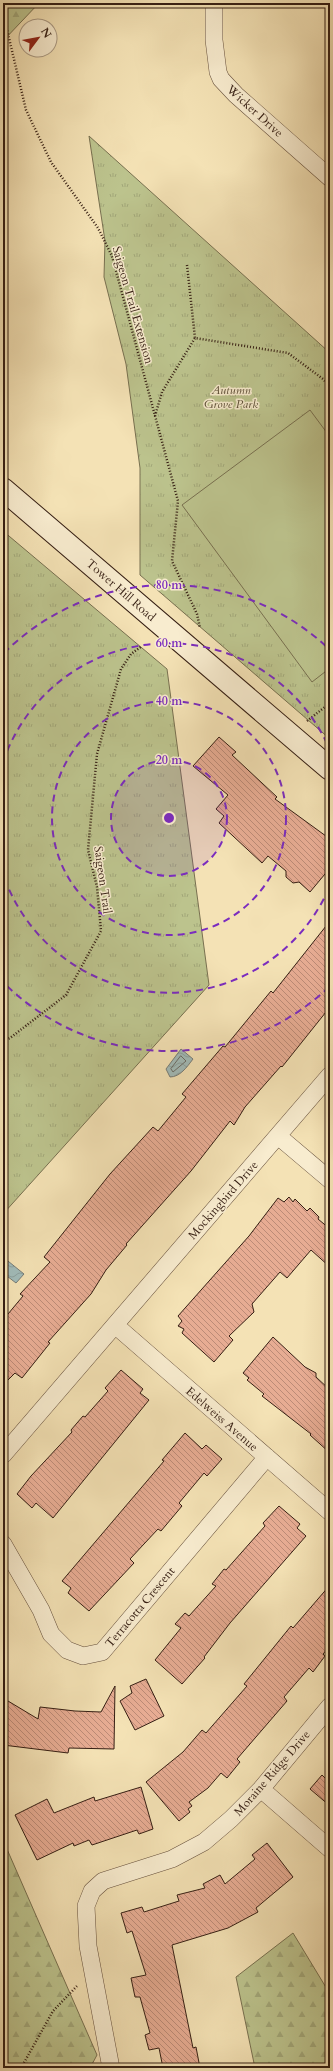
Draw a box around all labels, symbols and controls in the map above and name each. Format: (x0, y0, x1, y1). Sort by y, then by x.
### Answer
north arrow (18, 18, 58, 58)
text: N (37, 25, 55, 41)
street label: Wicker Drive (223, 81, 287, 141)
street label: Saigeon Trail Extension (109, 244, 157, 366)
park label: Autumn Grove Park (204, 382, 258, 412)
street label: Tower Hill Road (83, 555, 160, 625)
text: 80 m (156, 577, 183, 593)
text: 60 m (156, 635, 183, 651)
text: 40 m (156, 693, 183, 709)
text: 20 m (156, 752, 183, 768)
centre of rings (162, 811, 176, 825)
street label: Saigeon Trail (90, 845, 116, 915)
street label: Mockingbird Drive (184, 1157, 262, 1243)
street label: Edelweiss Avenue (182, 1383, 262, 1455)
street label: Terracotta Crescent (102, 1563, 179, 1651)
street label: Moraine Ridge Drive (230, 1727, 314, 1819)

